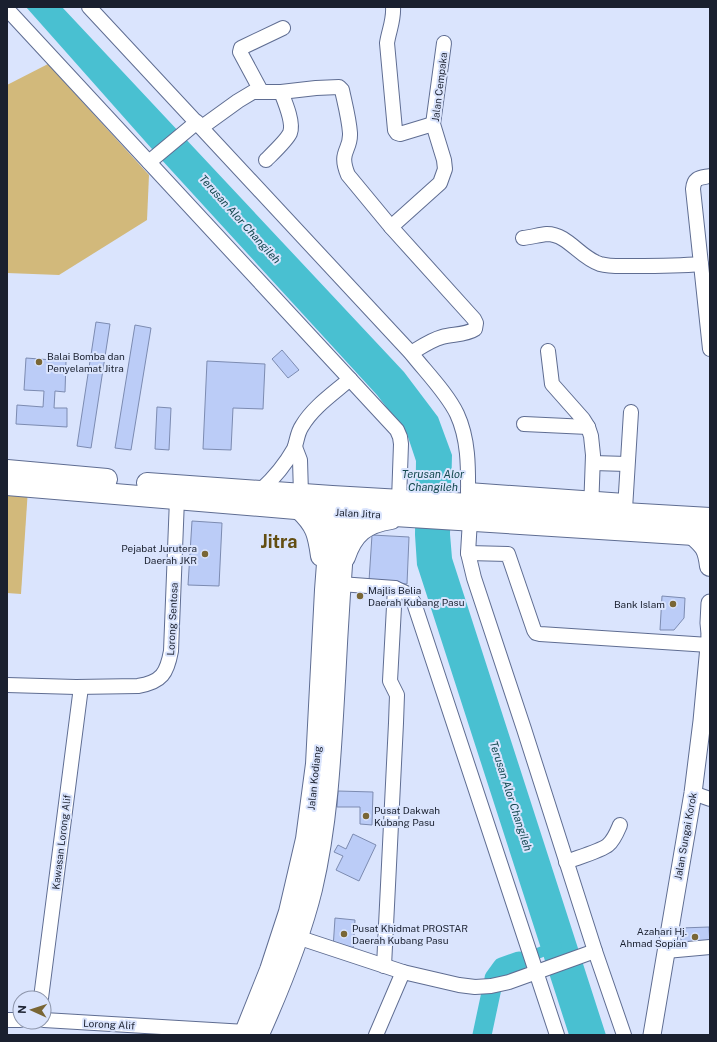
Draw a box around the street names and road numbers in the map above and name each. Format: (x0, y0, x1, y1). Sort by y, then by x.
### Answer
street label: Jalan Cempaka (429, 52, 449, 122)
street label: Jalan Jitra (335, 506, 381, 520)
street label: Lorong Sentosa (164, 582, 180, 656)
street label: Jalan Kodiang (305, 745, 323, 811)
street label: Jalan Sungai Korok (671, 791, 699, 881)
street label: Kawasan Lorong Alif (49, 794, 73, 890)
street label: Lorong Alif (83, 1017, 135, 1031)

